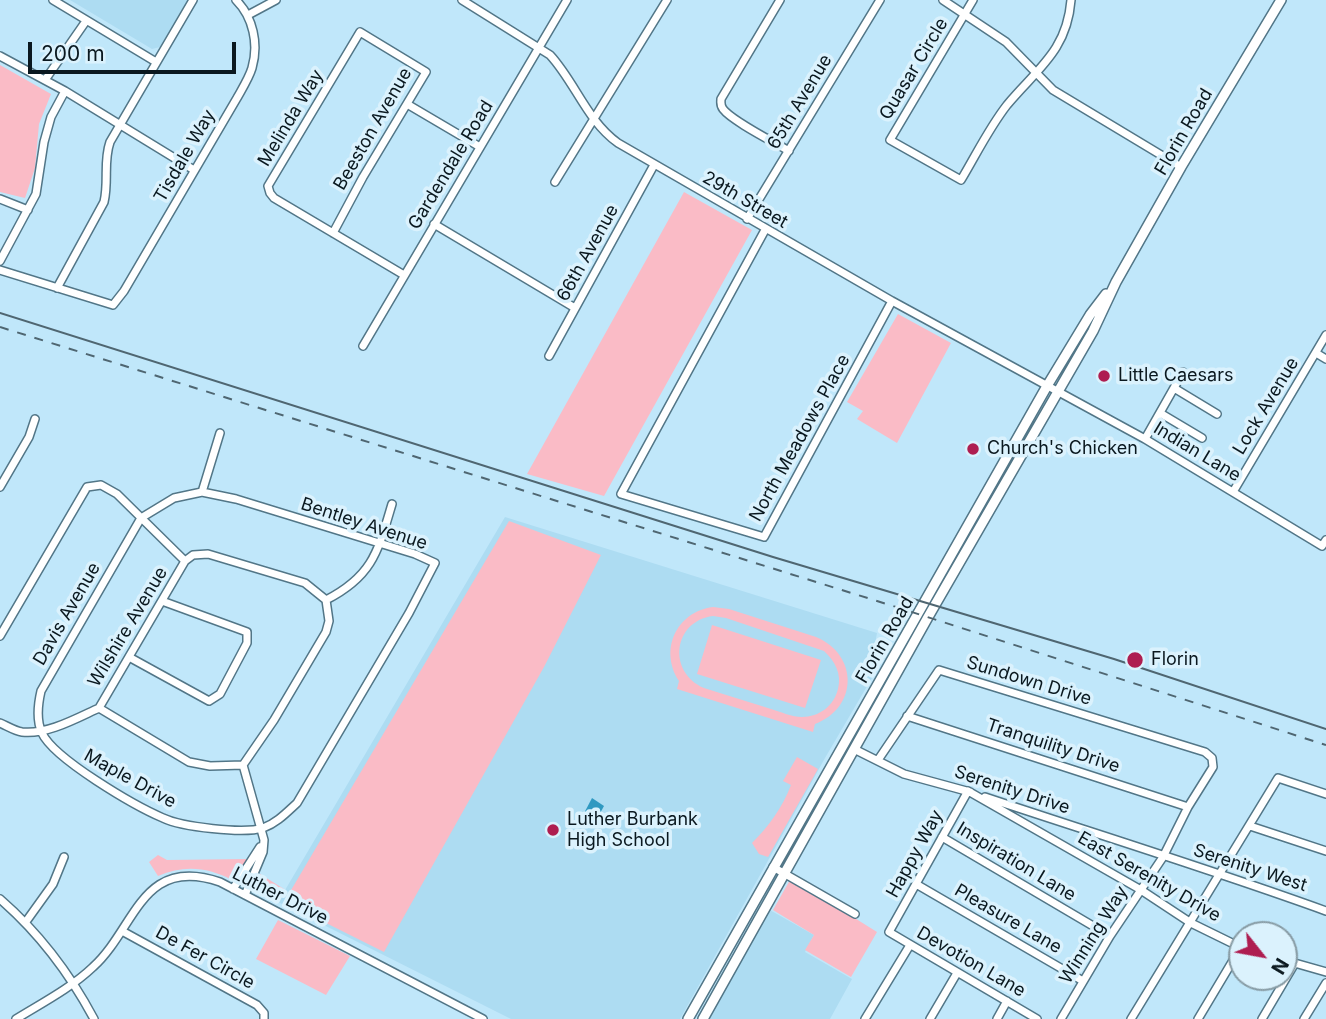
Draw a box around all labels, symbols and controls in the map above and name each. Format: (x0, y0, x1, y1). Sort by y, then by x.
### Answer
street label: Quasar Circle (875, 14, 953, 124)
scale bar (32, 28, 240, 72)
text: 200 m (41, 41, 105, 66)
street label: 65th Avenue (763, 51, 837, 153)
street label: Beeston Avenue (329, 64, 417, 194)
street label: Melinda Way (254, 66, 328, 170)
street label: Florin Road (1151, 85, 1217, 179)
street label: Gardendale Road (404, 97, 498, 233)
street label: Tisdale Way (150, 106, 220, 206)
street label: 29th Street (699, 167, 791, 233)
street label: 66th Avenue (553, 201, 623, 305)
street label: North Meadows Place (745, 351, 855, 525)
street label: Lock Avenue (1229, 354, 1303, 458)
place label: Little Caesars (1118, 365, 1233, 387)
marker: Little Caesars (1096, 368, 1112, 384)
street label: Indian Lane (1149, 417, 1245, 487)
place label: Church's Chicken (987, 438, 1138, 460)
marker: Church's Chicken (965, 441, 981, 457)
street label: Bentley Avenue (298, 493, 430, 555)
street label: Davis Avenue (29, 559, 105, 669)
street label: Wilshire Avenue (84, 563, 172, 691)
street label: Florin Road (852, 593, 918, 687)
place label: Florin (1151, 649, 1199, 671)
marker: Florin (1125, 650, 1145, 670)
street label: Sundown Drive (964, 652, 1094, 710)
street label: Tranquility Drive (984, 714, 1122, 778)
street label: Maple Drive (80, 745, 180, 813)
street label: Serenity Drive (952, 761, 1072, 819)
street label: Happy Way (882, 806, 948, 902)
place label: Luther Burbank High School (567, 809, 698, 852)
street label: Inspiration Lane (952, 818, 1080, 906)
marker: Luther Burbank High School (545, 822, 561, 838)
street label: East Serenity Drive (1074, 827, 1224, 927)
street label: Serenity West (1190, 839, 1310, 897)
street label: Luther Drive (229, 863, 331, 929)
street label: Pleasure Lane (951, 880, 1065, 958)
street label: Winning Way (1055, 882, 1133, 988)
north arrow (1228, 921, 1298, 991)
street label: De Fer Circle (152, 922, 258, 994)
street label: Devotion Lane (913, 922, 1029, 1002)
text: N (1266, 954, 1293, 978)

